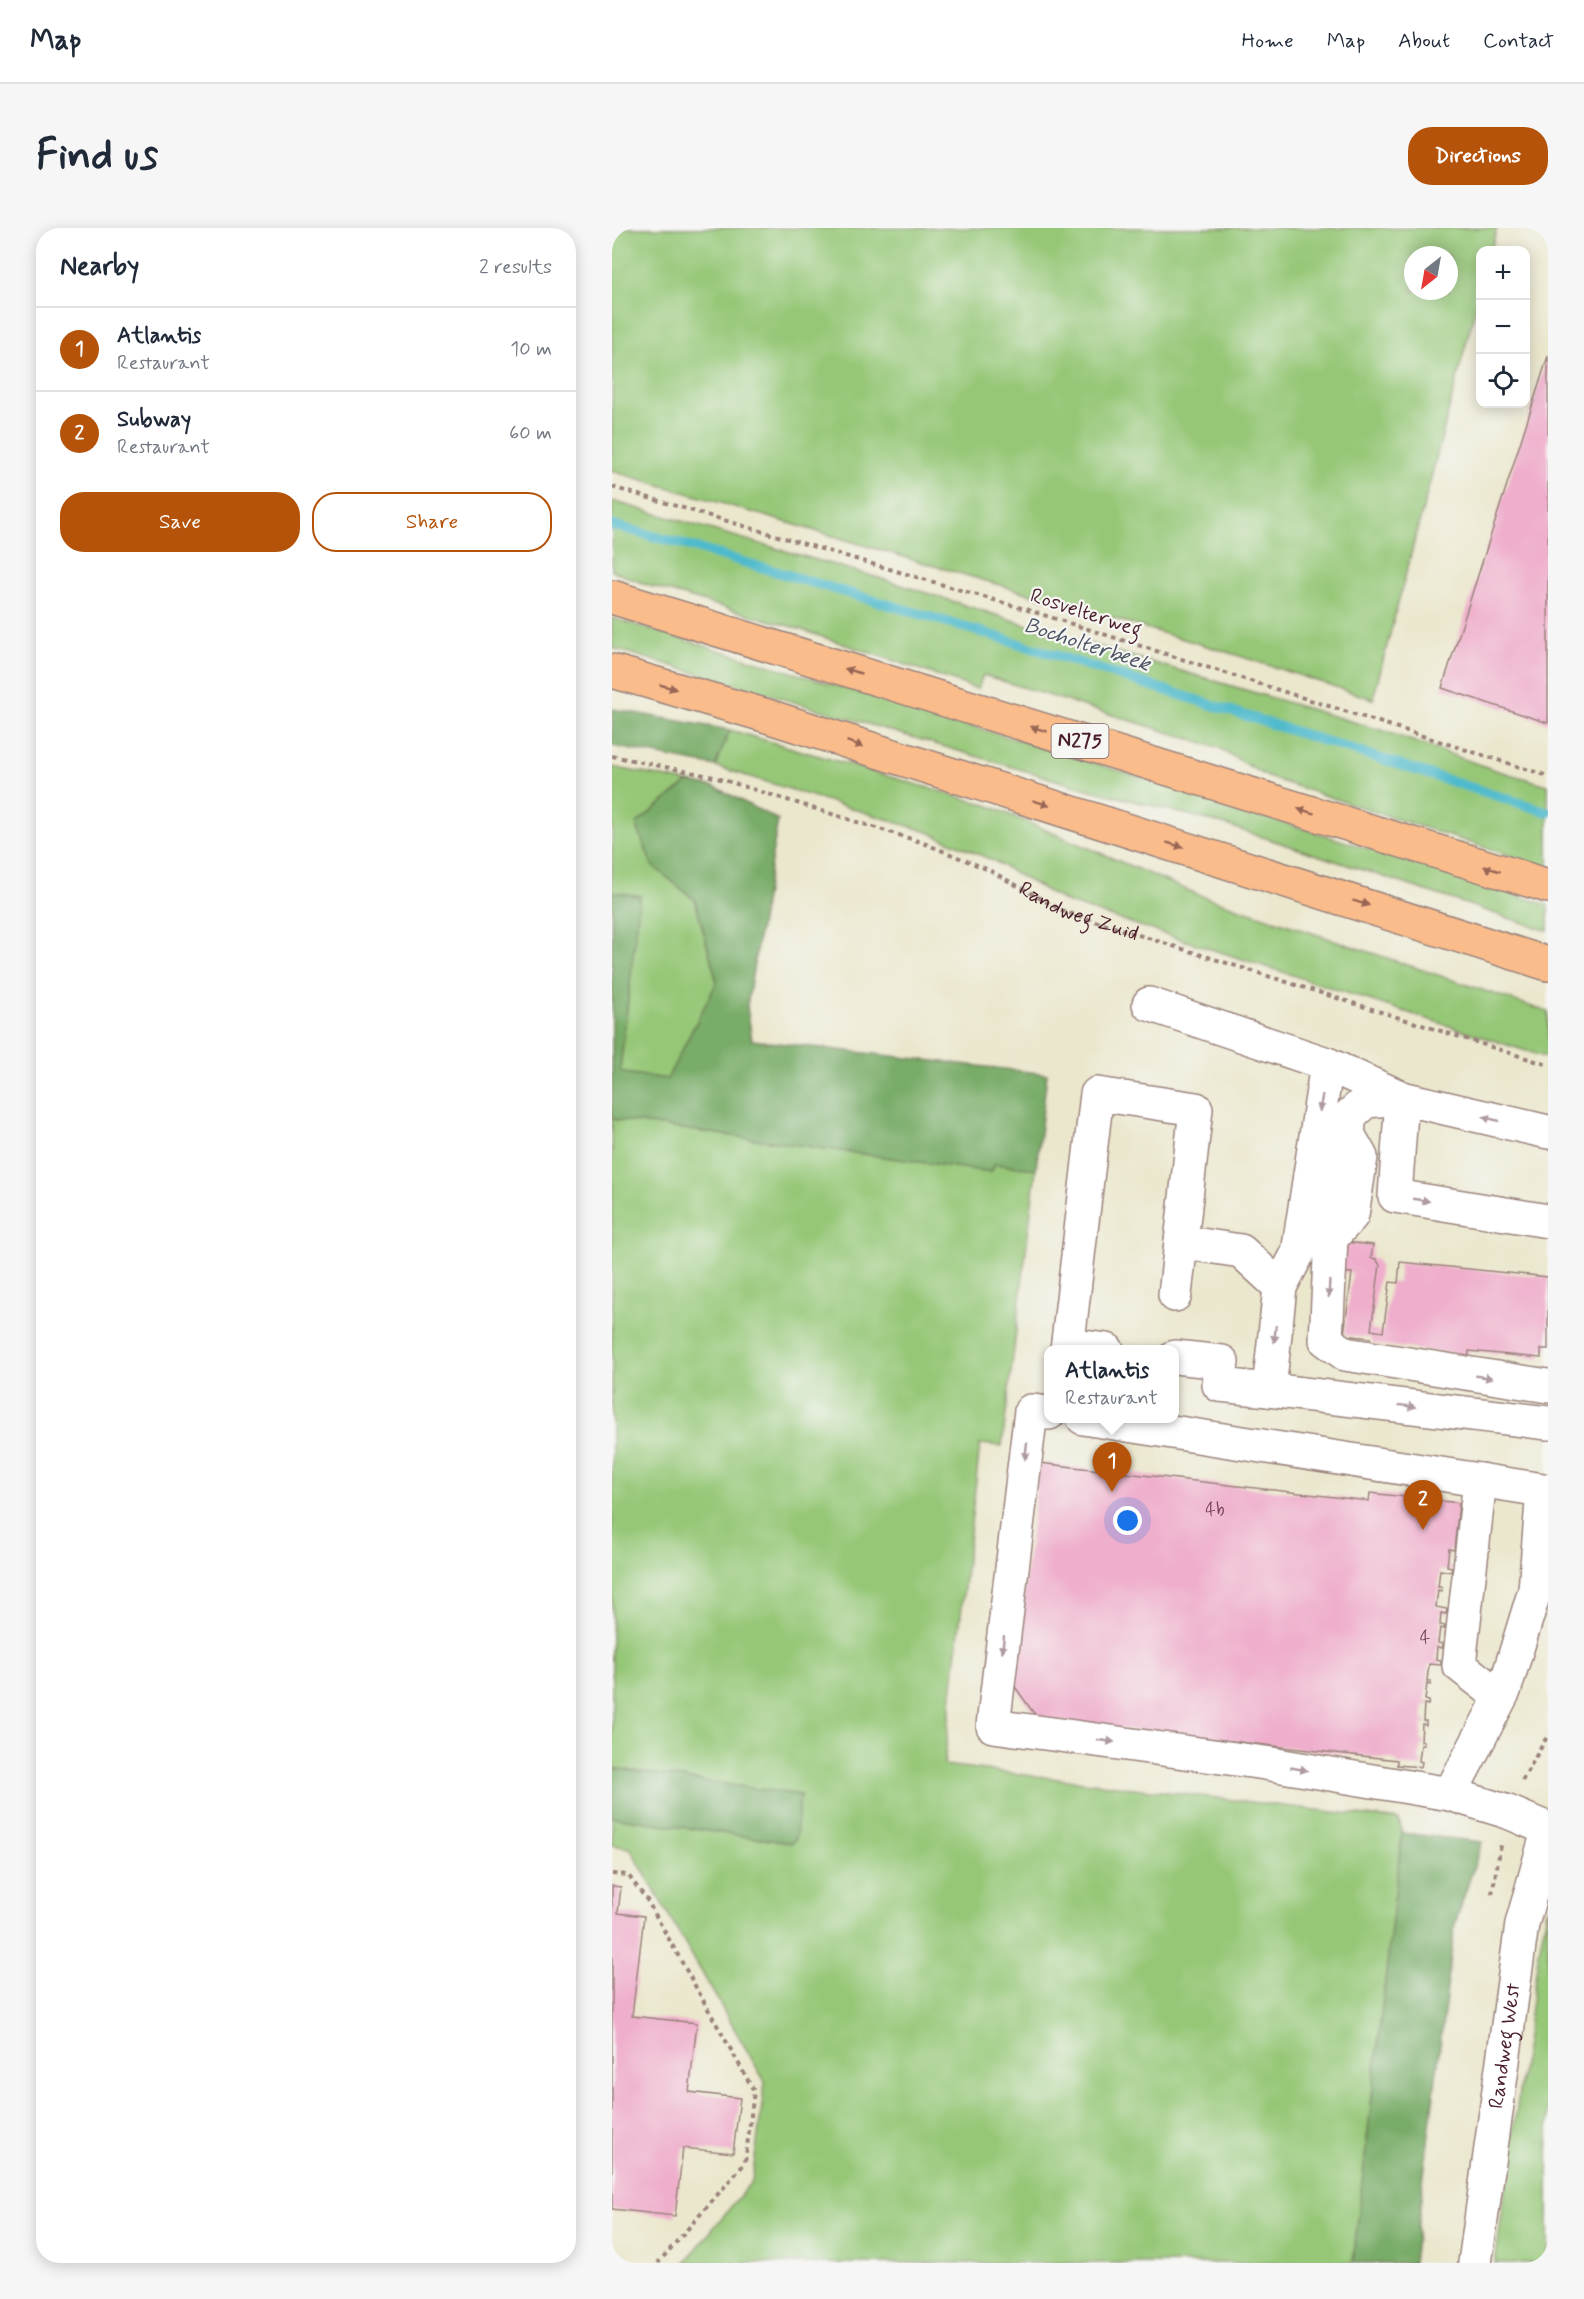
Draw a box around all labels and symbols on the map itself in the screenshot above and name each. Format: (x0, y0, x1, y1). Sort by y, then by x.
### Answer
north arrow (1404, 246, 1458, 300)
street label: Rosvelterweg (1026, 582, 1145, 646)
water label: Bocholterbeek (1020, 611, 1156, 679)
one-way arrow (844, 666, 862, 675)
one-way arrow (659, 683, 677, 692)
one-way arrow (1030, 723, 1048, 733)
road number: N275 (1052, 724, 1108, 758)
one-way arrow (846, 740, 864, 749)
one-way arrow (1032, 798, 1050, 808)
one-way arrow (1297, 806, 1315, 815)
one-way arrow (1166, 841, 1184, 850)
one-way arrow (1483, 864, 1501, 873)
street label: Randweg Zuid (1014, 875, 1142, 948)
one-way arrow (1352, 899, 1370, 909)
one-way arrow (1316, 1094, 1325, 1113)
one-way arrow (1482, 1113, 1500, 1123)
one-way arrow (1412, 1196, 1431, 1205)
one-way arrow (1324, 1279, 1333, 1298)
one-way arrow (1271, 1325, 1280, 1344)
one-way arrow (1475, 1373, 1494, 1382)
one-way arrow (1397, 1402, 1416, 1411)
one-way arrow (1021, 1441, 1031, 1460)
pin: 1 (1092, 1442, 1132, 1492)
pin: 2 (1404, 1480, 1442, 1530)
house number: 4b (1205, 1498, 1225, 1522)
your location (1113, 1506, 1142, 1535)
house number: 4 (1420, 1626, 1430, 1650)
one-way arrow (998, 1635, 1008, 1654)
one-way arrow (1096, 1737, 1115, 1746)
one-way arrow (1289, 1764, 1308, 1773)
street label: Randweg West (1483, 1981, 1528, 2111)

